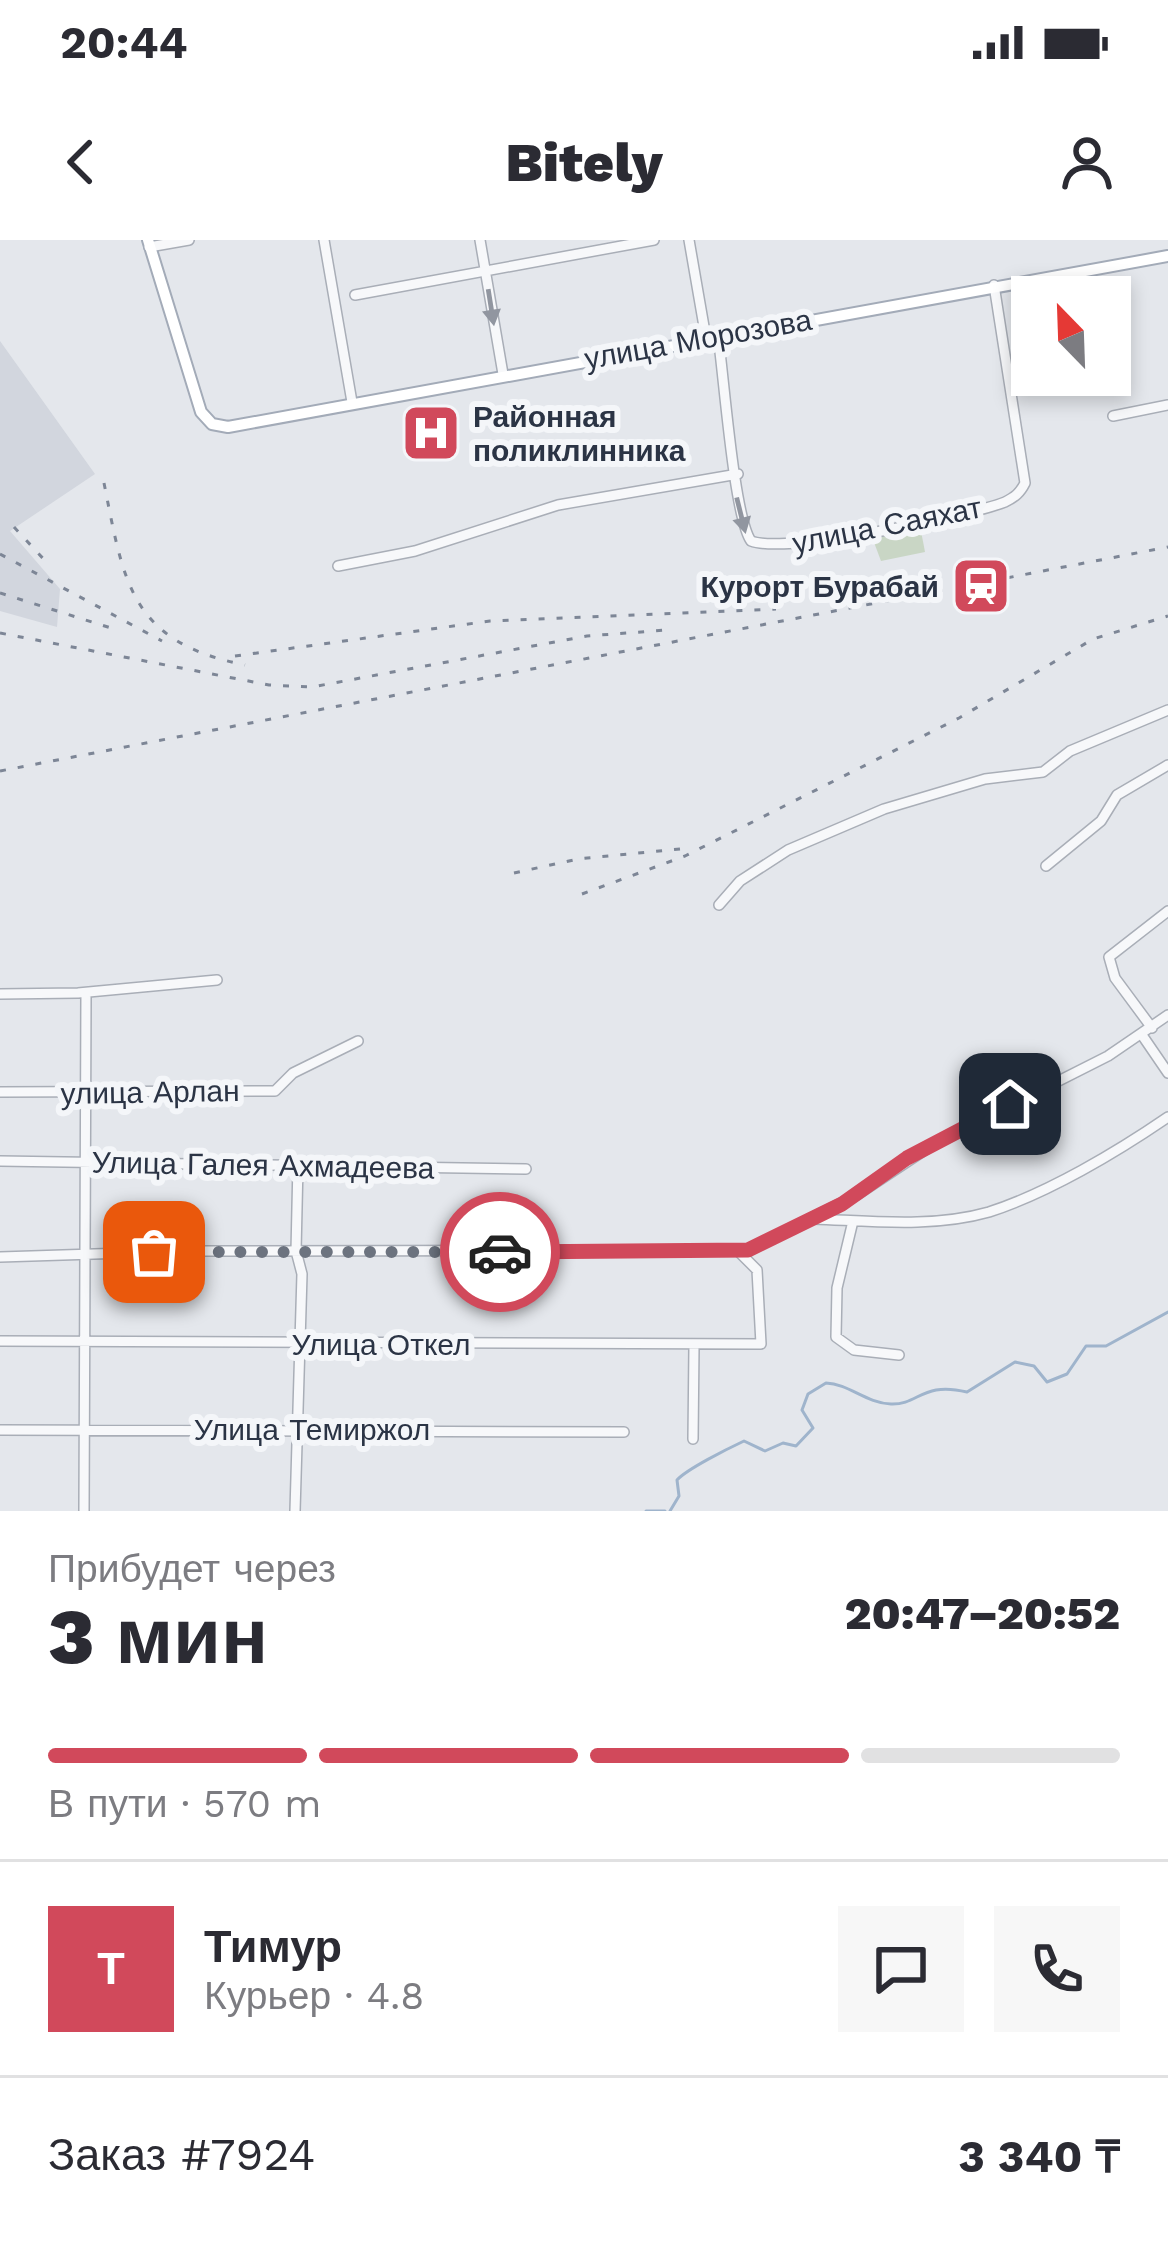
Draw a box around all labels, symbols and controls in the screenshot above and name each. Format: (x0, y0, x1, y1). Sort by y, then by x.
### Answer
text: 20:44 (60, 16, 188, 69)
icon: back (48, 129, 114, 195)
icon: person (1054, 129, 1120, 195)
text: Bitely (505, 131, 663, 194)
north arrow (1011, 276, 1131, 396)
map controls (1011, 276, 1131, 396)
one-way arrow (482, 289, 501, 326)
street label: улица Морозова (582, 302, 815, 376)
place label: Районная поликлинника (473, 399, 686, 468)
hospital icon: Районная поликлинника (400, 402, 462, 464)
street label: улица Саяхат (789, 489, 985, 561)
one-way arrow (733, 497, 752, 534)
station icon: Курорт Бурабай (950, 555, 1012, 617)
place label: Курорт Бурабай (700, 569, 939, 604)
pin (959, 1053, 1061, 1155)
icon: home (977, 1071, 1043, 1137)
street label: улица Арлан (60, 1073, 240, 1111)
street label: Улица Галея Ахмадеева (91, 1145, 435, 1185)
courier (440, 1192, 560, 1312)
pin (103, 1201, 205, 1303)
icon: bag (121, 1219, 187, 1285)
icon: car (467, 1219, 533, 1285)
street label: Улица Откел (291, 1327, 471, 1362)
street label: Улица Темиржол (194, 1412, 430, 1447)
text: Прибудет через (48, 1546, 336, 1591)
text: 20:47–20:52 (844, 1587, 1120, 1640)
text: 3 мин (48, 1590, 268, 1682)
text: В пути · 570 m (48, 1781, 322, 1826)
button: chat (838, 1906, 964, 2032)
button: phone (994, 1906, 1120, 2032)
text: Тимур (204, 1920, 342, 1973)
text: Т (97, 1942, 125, 1995)
text: Курьер · 4.8 (204, 1973, 424, 2018)
text: Заказ #7924 (48, 2128, 316, 2181)
text: 3 340 ₸ (958, 2130, 1120, 2183)

